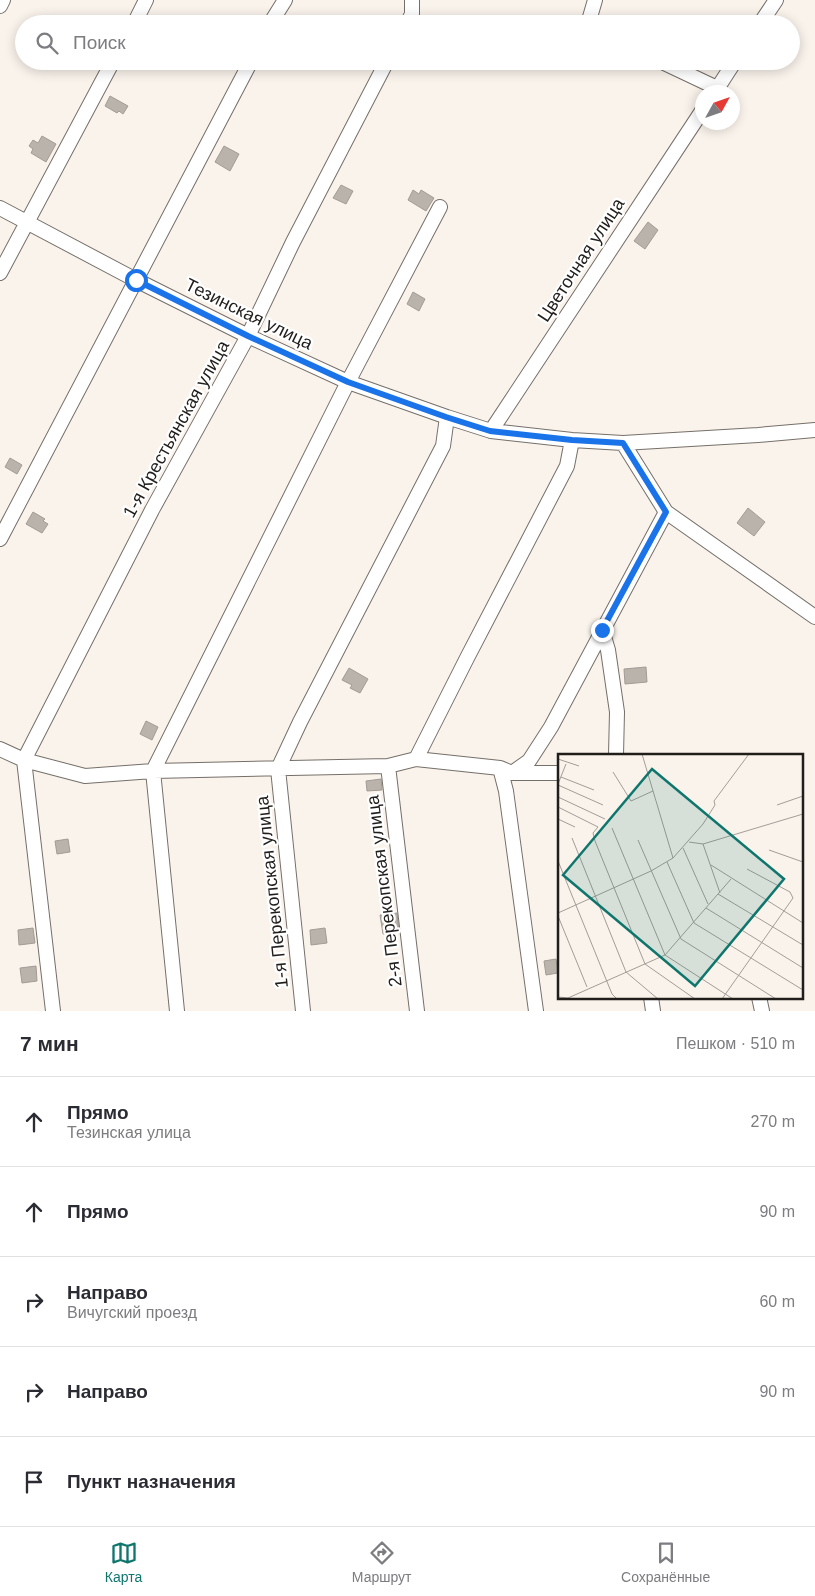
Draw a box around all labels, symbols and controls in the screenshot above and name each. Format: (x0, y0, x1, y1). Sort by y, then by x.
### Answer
search box (15, 15, 800, 70)
icon: search (33, 29, 61, 57)
text: Поиск (73, 32, 126, 53)
north arrow (695, 85, 740, 130)
street label: Цветочная улица (534, 194, 629, 326)
route start (125, 269, 148, 292)
street label: Тезинская улица (182, 274, 317, 354)
street label: 1-я Крестьянская улица (119, 336, 233, 521)
route end (591, 619, 614, 642)
inset map (558, 754, 802, 998)
street label: 2-я Перекопская улица (362, 793, 406, 988)
street label: 1-я Перекопская улица (252, 794, 292, 989)
text: 7 мин (20, 1032, 79, 1055)
text: Пешком · 510 m (676, 1035, 795, 1052)
text: Прямо (67, 1102, 129, 1123)
icon: ahead (20, 1108, 48, 1136)
text: 270 m (751, 1113, 795, 1130)
text: Тезинская улица (67, 1124, 191, 1141)
icon: ahead (20, 1198, 48, 1226)
text: Прямо (67, 1201, 129, 1222)
text: 90 m (759, 1203, 795, 1220)
text: Направо (67, 1282, 148, 1303)
icon: right (20, 1288, 48, 1316)
text: 60 m (759, 1293, 795, 1310)
text: Вичугский проезд (67, 1304, 197, 1321)
icon: right (20, 1378, 48, 1406)
text: Направо (67, 1381, 148, 1402)
text: 90 m (759, 1383, 795, 1400)
icon: arrive (20, 1468, 48, 1496)
text: Пункт назначения (67, 1471, 236, 1492)
tab: Карта (105, 1539, 142, 1585)
tab: Маршрут (352, 1539, 411, 1585)
tab: Сохранённые (621, 1539, 710, 1585)

